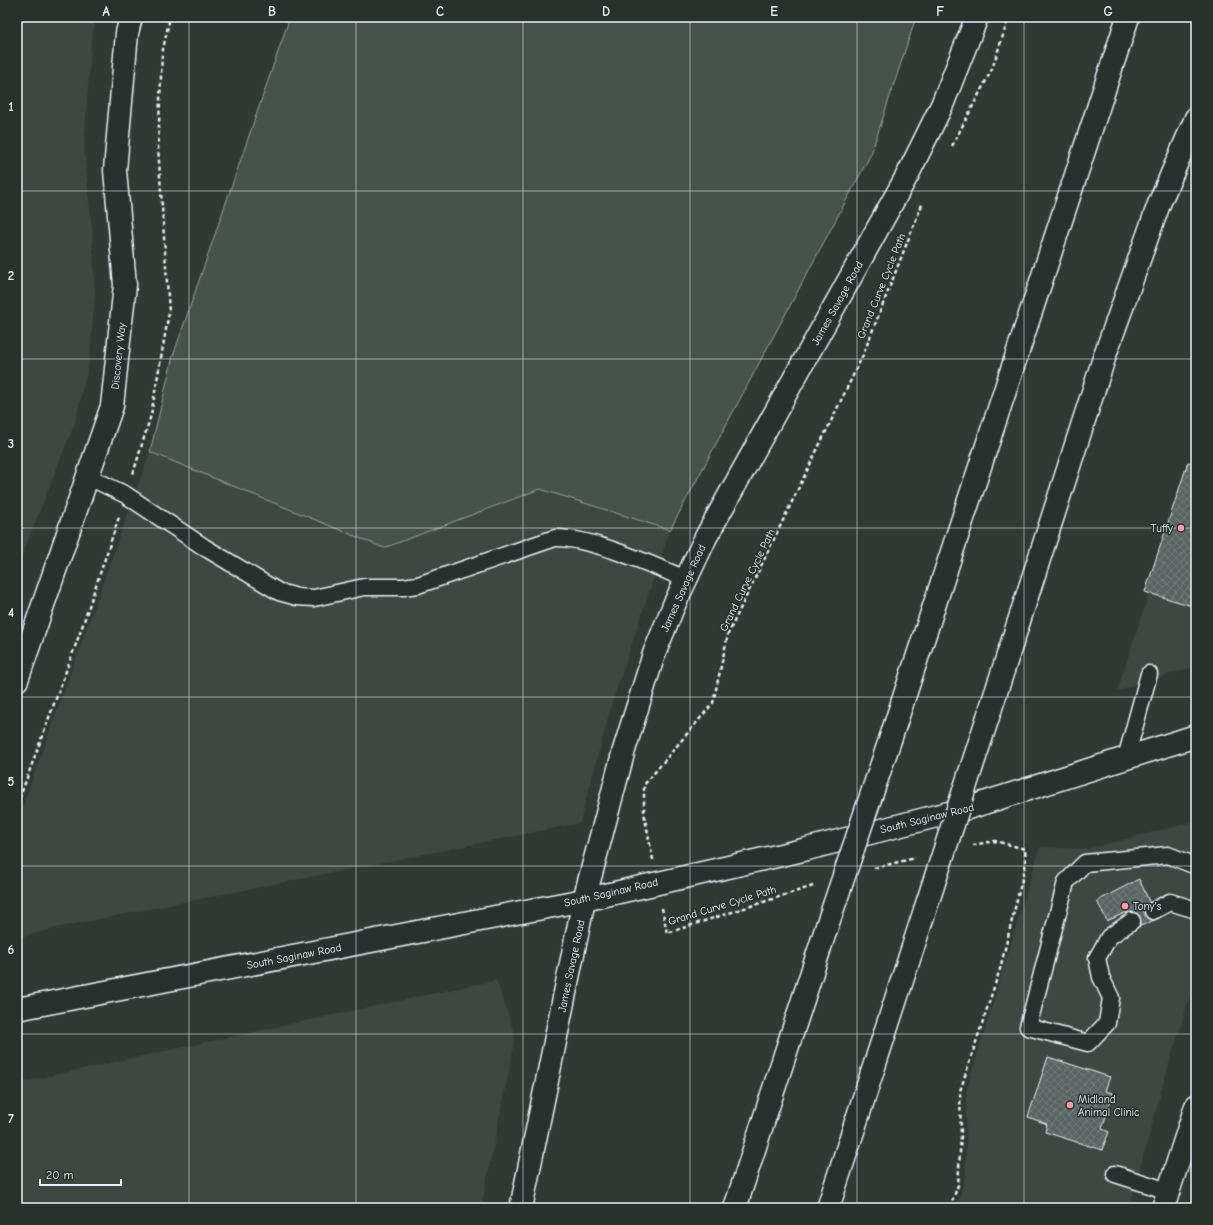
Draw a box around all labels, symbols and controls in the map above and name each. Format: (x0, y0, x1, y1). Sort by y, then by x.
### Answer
text: A (102, 4, 110, 19)
text: B (268, 4, 276, 19)
text: C (436, 4, 444, 19)
text: D (602, 4, 610, 19)
text: E (770, 4, 778, 19)
text: F (936, 4, 944, 19)
text: G (1103, 4, 1113, 19)
text: 1 (8, 99, 14, 114)
street label: Grand Curve Cycle Path (854, 232, 909, 341)
street label: James Savage Road (809, 259, 866, 348)
text: 2 (8, 268, 14, 283)
street label: Discovery Way (109, 322, 128, 390)
text: 3 (8, 436, 14, 451)
place label: Tuffy (1151, 522, 1173, 535)
marker: Tuffy (1176, 523, 1186, 533)
street label: Grand Curve Cycle Path (717, 527, 778, 634)
street label: James Savage Road (658, 542, 709, 634)
text: 4 (8, 605, 14, 620)
text: 5 (8, 774, 15, 789)
street label: South Saginaw Road (879, 801, 975, 836)
street label: South Saginaw Road (563, 875, 660, 910)
street label: Grand Curve Cycle Path (666, 883, 778, 928)
place label: Tony's (1133, 900, 1162, 913)
marker: Tony's (1120, 901, 1130, 911)
street label: James Savage Road (555, 919, 588, 1013)
street label: South Saginaw Road (246, 941, 343, 972)
text: 6 (8, 942, 15, 957)
place label: Midland Animal Clinic (1078, 1093, 1140, 1119)
marker: Midland Animal Clinic (1065, 1100, 1075, 1110)
text: 7 (8, 1111, 14, 1126)
scale bar (40, 1161, 121, 1187)
text: 20 m (46, 1168, 74, 1182)

